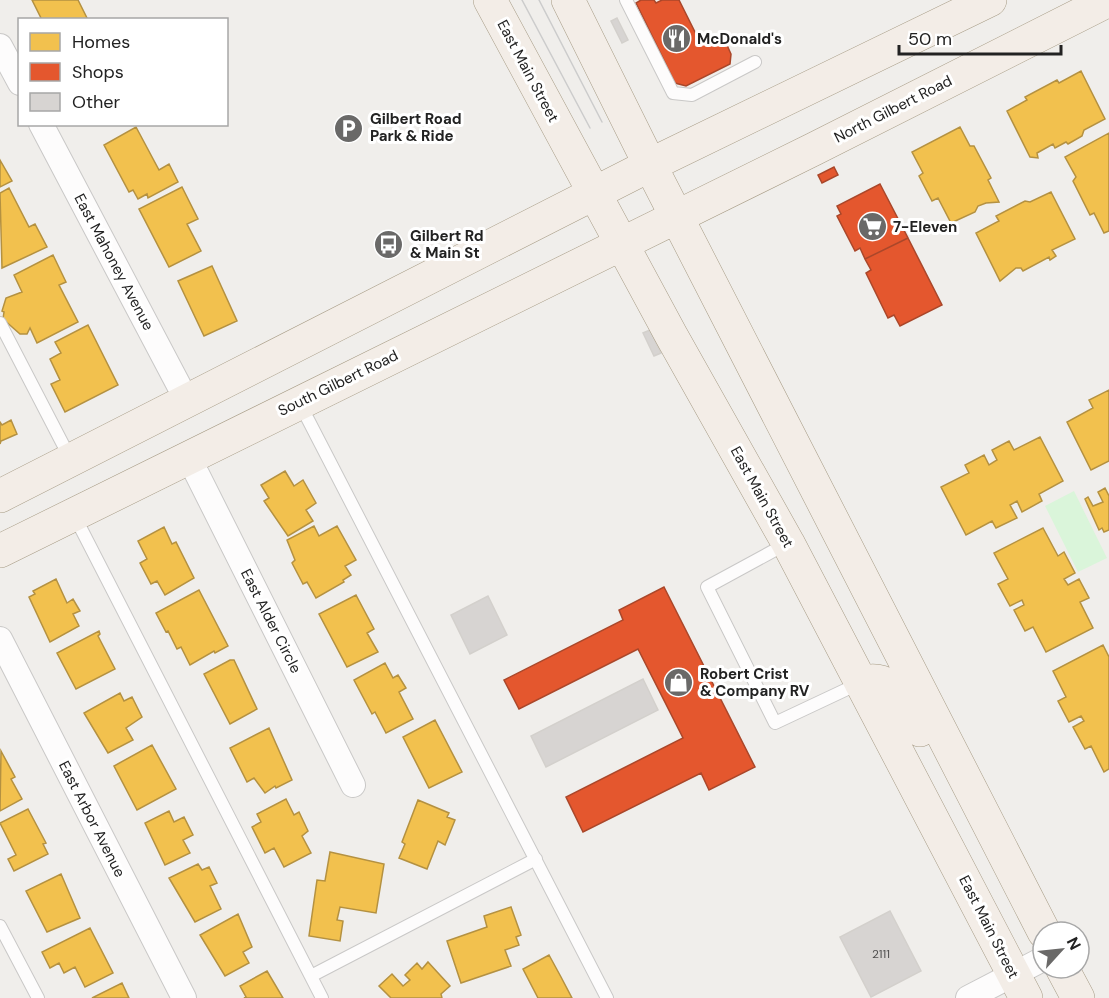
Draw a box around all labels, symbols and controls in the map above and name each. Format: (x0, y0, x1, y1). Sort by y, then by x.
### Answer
street label: East Main Street (493, 16, 563, 126)
legend (18, 18, 228, 126)
scale bar (899, 18, 1061, 56)
restaurant icon: McDonald's (660, 23, 692, 55)
text: 50 m (908, 27, 952, 51)
place label: McDonald's (697, 29, 782, 49)
text: Homes (72, 30, 130, 54)
text: Shops (72, 60, 124, 84)
street label: North Gilbert Road (831, 71, 955, 147)
text: Other (72, 90, 121, 114)
place label: Gilbert Road Park & Ride (370, 109, 462, 146)
parking icon: Gilbert Road Park & Ride (333, 112, 365, 144)
street label: East Mahoney Avenue (69, 190, 159, 334)
supermarket icon: 7-Eleven (856, 211, 888, 243)
place label: 7-Eleven (893, 217, 957, 237)
place label: Gilbert Rd & Main St (410, 226, 484, 263)
bus stop icon: Gilbert Rd & Main St (373, 229, 405, 261)
street label: South Gilbert Road (275, 345, 401, 421)
street label: East Main Street (726, 443, 798, 551)
street label: East Alder Circle (236, 565, 306, 677)
place label: Robert Crist & Company RV (700, 664, 810, 701)
shop icon: Robert Crist & Company RV (663, 667, 695, 699)
street label: East Arbor Avenue (54, 757, 130, 881)
street label: East Main Street (954, 872, 1024, 982)
north arrow (1031, 920, 1091, 980)
text: N (1062, 933, 1086, 953)
house number: 2111 (872, 946, 890, 962)

